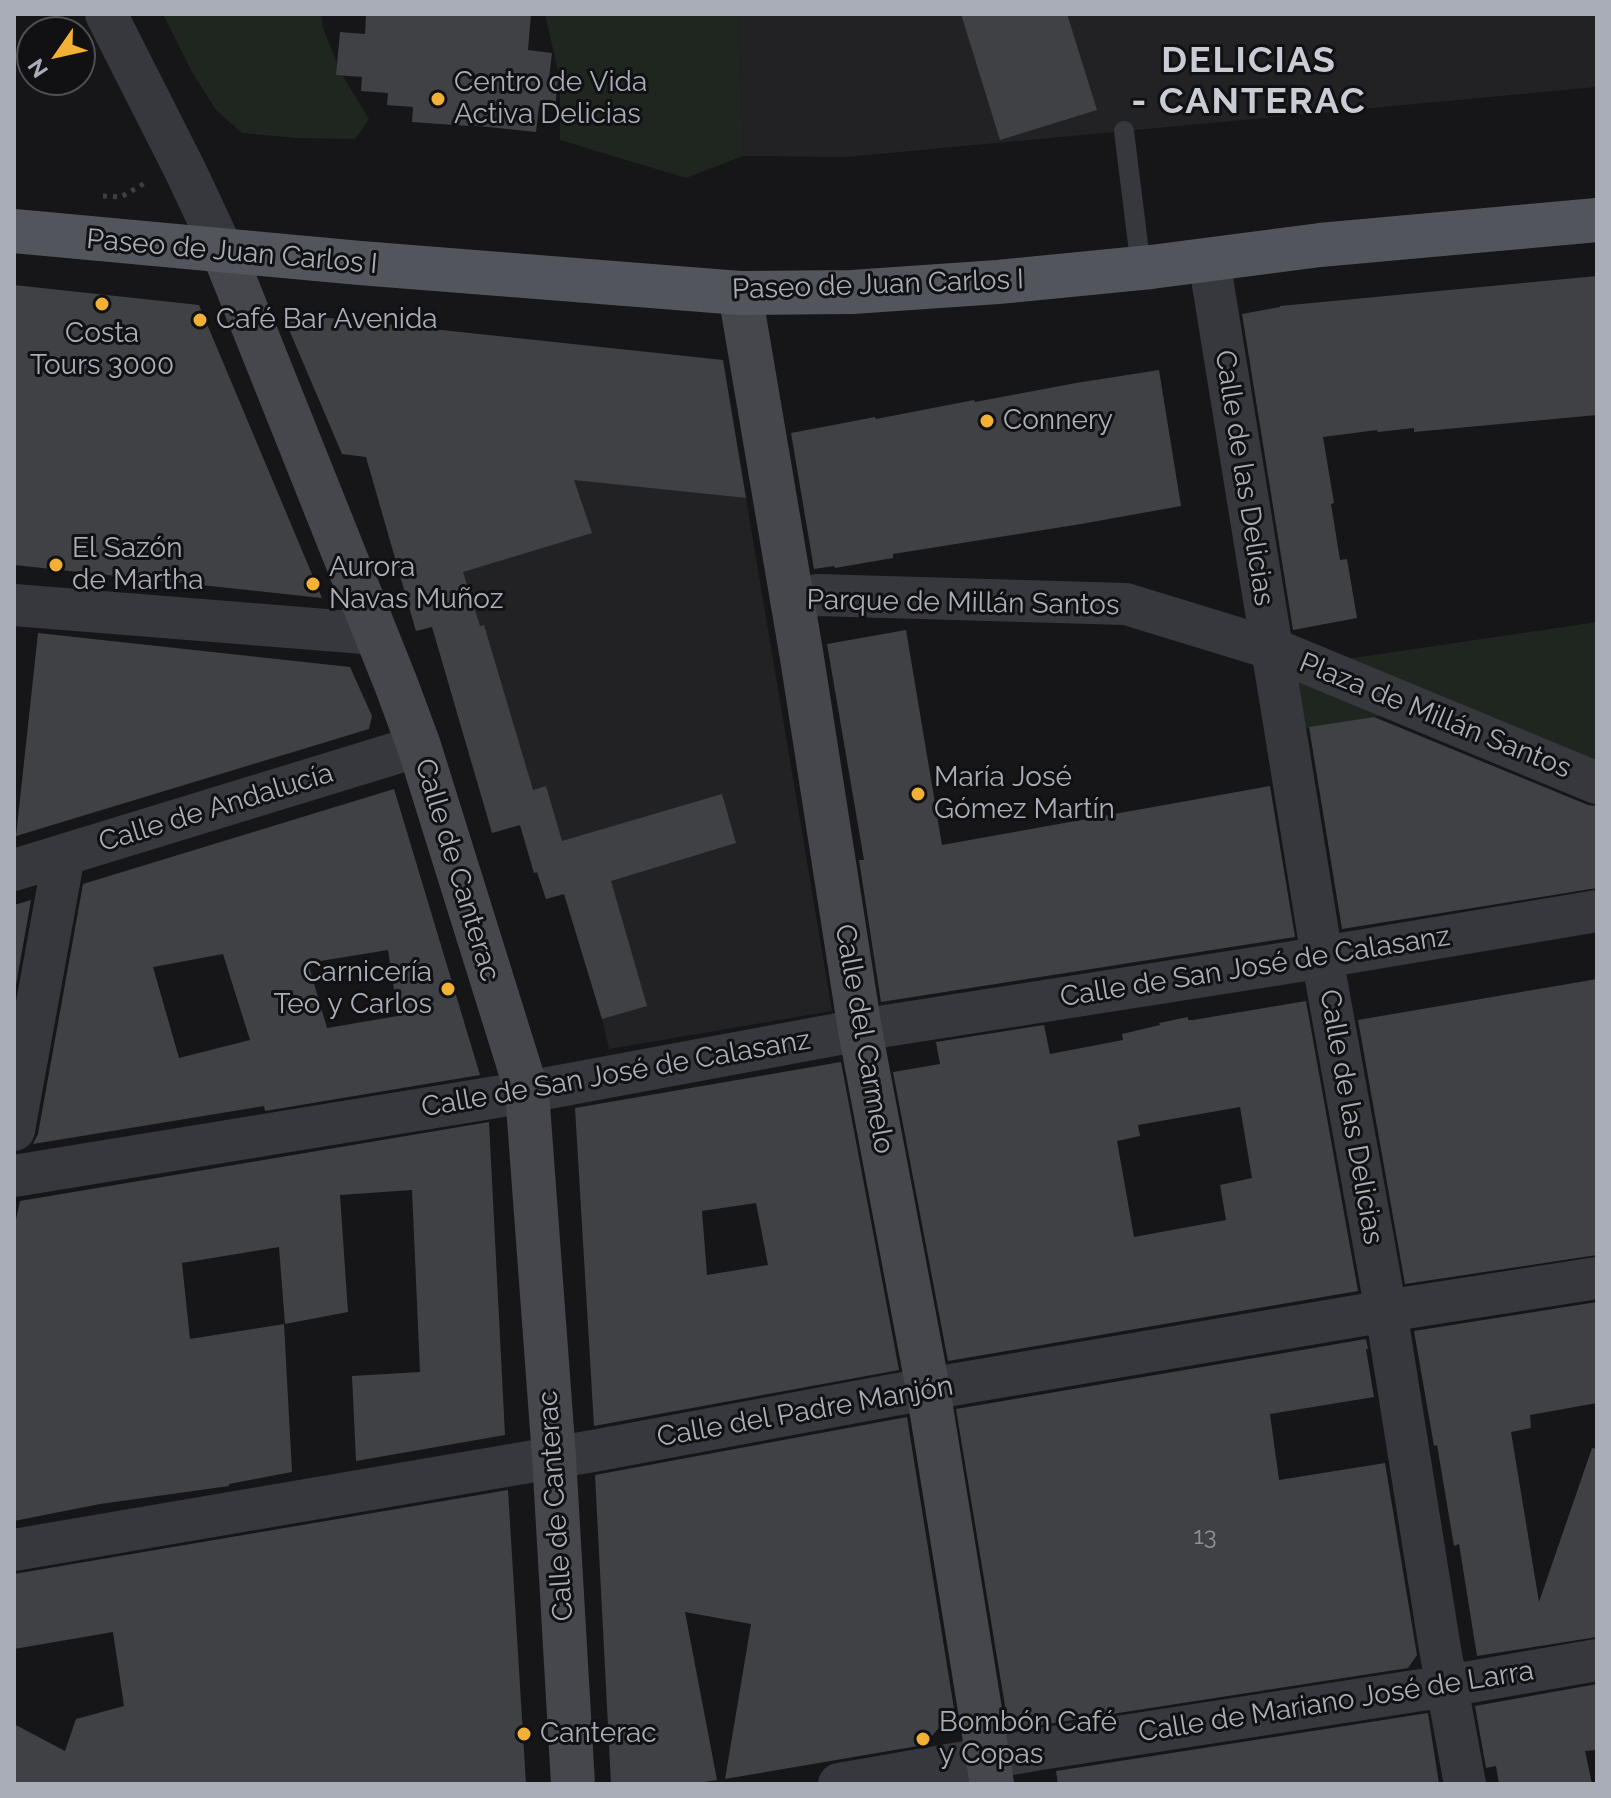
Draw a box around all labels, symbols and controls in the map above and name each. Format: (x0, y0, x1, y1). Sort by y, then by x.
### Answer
north arrow (16, 16, 96, 96)
district label: DELICIAS - CANTERAC (1131, 39, 1367, 124)
text: N (22, 54, 53, 83)
place label: Centro de Vida Activa Delicias (454, 66, 647, 132)
marker: Centro de Vida Activa Delicias (429, 90, 447, 108)
street label: Paseo de Juan Carlos I (85, 223, 379, 281)
street label: Paseo de Juan Carlos I (731, 263, 1025, 307)
marker: Costa Tours 3000 (93, 295, 111, 313)
place label: Café Bar Avenida (216, 303, 438, 337)
marker: Café Bar Avenida (191, 311, 209, 329)
place label: Costa Tours 3000 (30, 317, 174, 383)
street label: Calle de las Delicias (1207, 348, 1281, 608)
place label: Connery (1003, 404, 1113, 438)
marker: Connery (978, 412, 996, 430)
place label: El Sazón de Martha (72, 532, 203, 598)
place label: Aurora Navas Muñoz (329, 551, 503, 617)
marker: El Sazón de Martha (47, 556, 65, 574)
marker: Aurora Navas Muñoz (304, 575, 322, 593)
street label: Parque de Millán Santos (806, 583, 1120, 623)
street label: Plaza de Millán Santos (1294, 646, 1576, 786)
street label: Calle de Canterac (407, 755, 507, 985)
street label: Calle de Andalucía (95, 756, 337, 860)
place label: María José Gómez Martín (934, 761, 1115, 827)
marker: María José Gómez Martín (909, 785, 927, 803)
street label: Calle de San José de Calasanz (1058, 920, 1452, 1014)
street label: Calle del Carmelo (827, 922, 901, 1156)
place label: Carnicería Teo y Carlos (273, 956, 432, 1022)
marker: Carnicería Teo y Carlos (439, 980, 457, 998)
street label: Calle de las Delicias (1312, 987, 1390, 1247)
street label: Calle de San José de Calasanz (419, 1023, 813, 1125)
street label: Calle del Padre Manjón (654, 1369, 956, 1455)
street label: Calle de Canterac (531, 1390, 581, 1622)
house number: 13 (1193, 1523, 1217, 1551)
street label: Calle de Mariano José de Larra (1136, 1654, 1536, 1750)
place label: Bombón Café y Copas (939, 1706, 1117, 1772)
place label: Canterac (540, 1717, 657, 1751)
marker: Canterac (515, 1725, 533, 1743)
marker: Bombón Café y Copas (914, 1730, 932, 1748)

